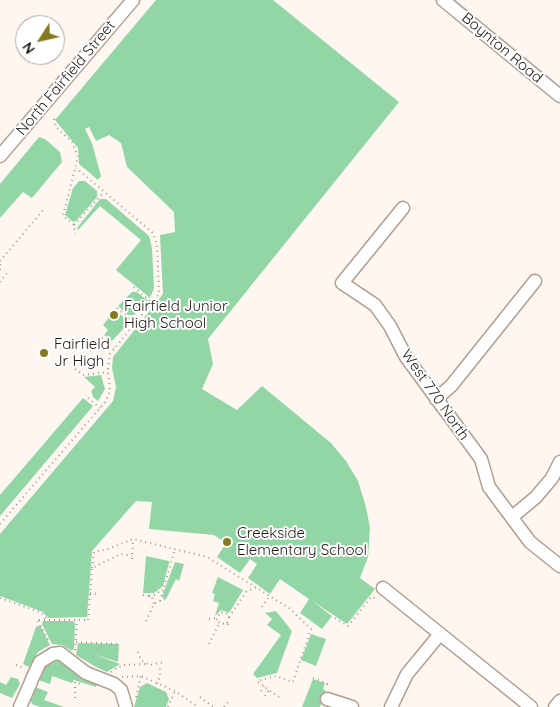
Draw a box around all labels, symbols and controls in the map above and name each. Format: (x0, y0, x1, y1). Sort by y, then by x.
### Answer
street label: Boynton Road (458, 9, 546, 87)
north arrow (15, 15, 65, 65)
street label: North Fairfield Street (13, 17, 119, 139)
place label: Fairfield Junior High School (124, 297, 228, 332)
marker: Fairfield Junior High School (108, 309, 120, 321)
place label: Fairfield Jr High (54, 335, 110, 370)
street label: West 770 North (397, 346, 473, 444)
marker: Fairfield Jr High (38, 347, 50, 359)
place label: Creekside Elementary School (237, 524, 367, 559)
marker: Creekside Elementary School (221, 536, 233, 548)

